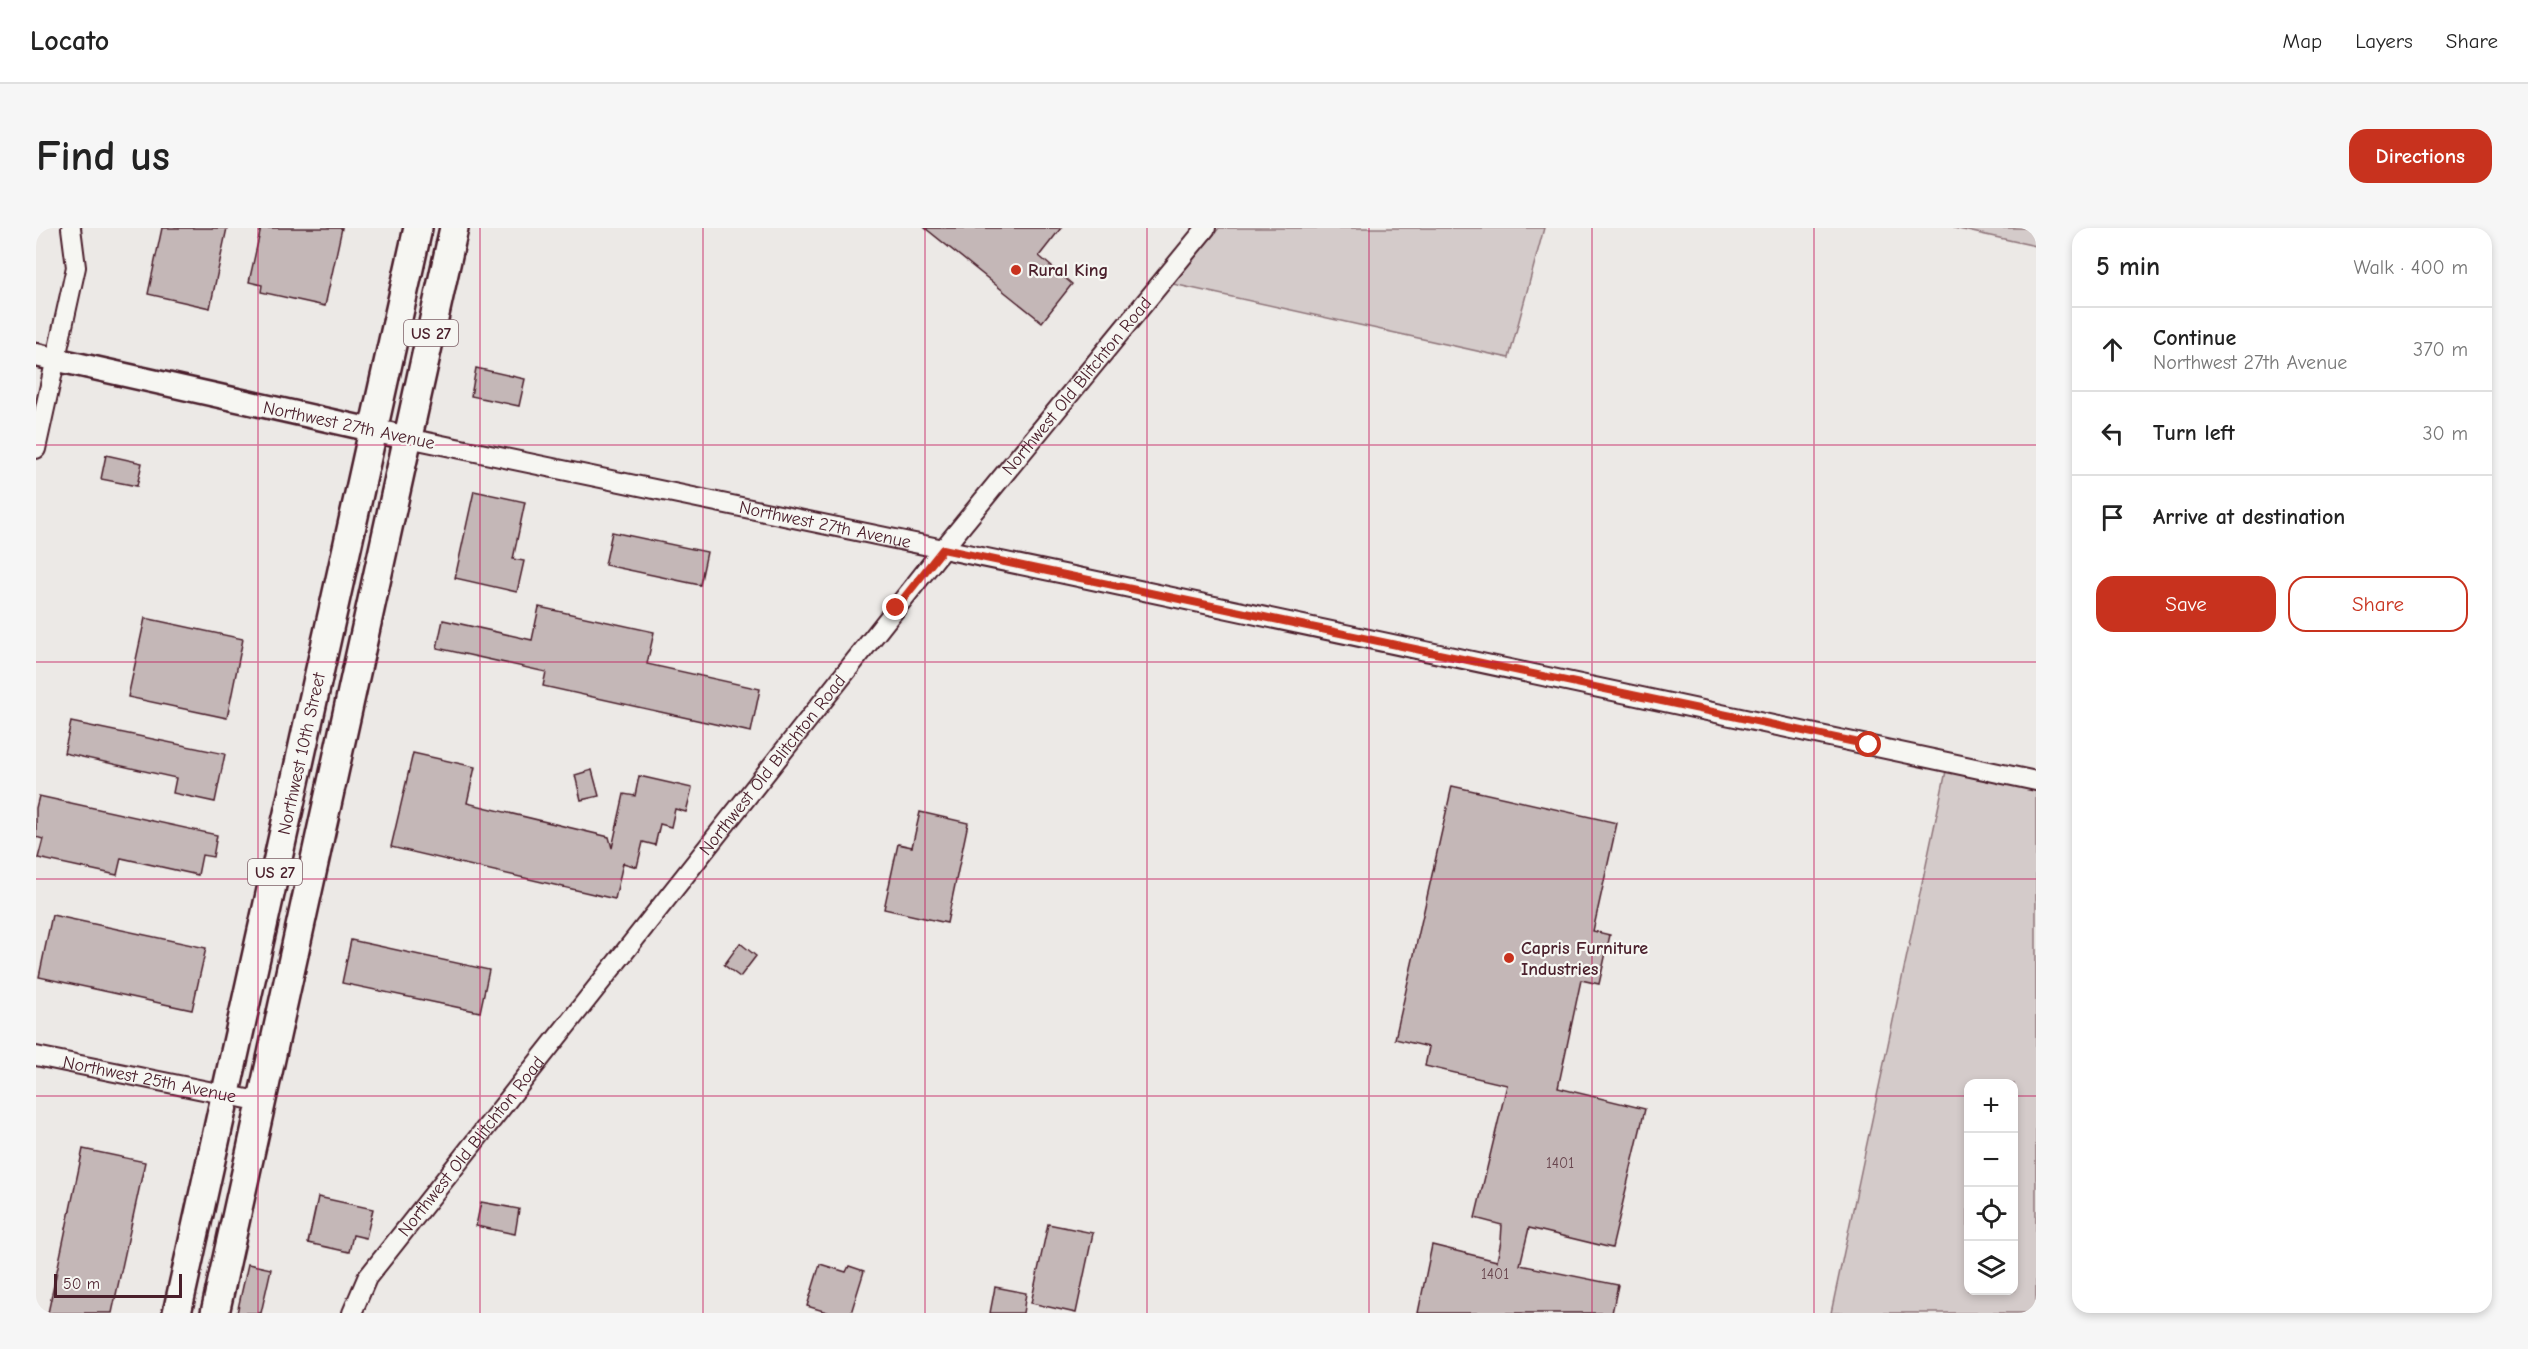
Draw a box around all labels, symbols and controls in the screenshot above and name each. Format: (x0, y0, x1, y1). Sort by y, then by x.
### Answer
text: Locato (30, 25, 109, 57)
text: Map (2283, 29, 2322, 53)
text: Layers (2355, 29, 2413, 53)
text: Share (2446, 29, 2498, 53)
button: Directions (2349, 129, 2492, 183)
text: Find us (36, 132, 170, 181)
text: 5 min (2096, 252, 2160, 282)
text: Walk · 400 m (2354, 256, 2468, 279)
place label: Rural King (1028, 260, 1108, 281)
marker: Rural King (1009, 263, 1023, 277)
street label: Northwest Old Blitchton Road (998, 293, 1156, 479)
road number: US 27 (404, 320, 458, 346)
text: Continue (2153, 325, 2236, 351)
icon: ahead (2096, 333, 2129, 366)
text: 370 m (2413, 338, 2468, 361)
text: Northwest 27th Avenue (2153, 351, 2347, 374)
street label: Northwest 27th Avenue (261, 397, 437, 454)
icon: left (2096, 417, 2129, 450)
text: Turn left (2153, 420, 2235, 446)
text: 30 m (2422, 422, 2468, 445)
street label: Northwest 27th Avenue (737, 497, 913, 553)
icon: arrive (2096, 501, 2129, 534)
text: Arrive at destination (2153, 504, 2345, 530)
button: Save (2096, 576, 2276, 632)
button: Share (2288, 576, 2468, 632)
route end (882, 594, 908, 620)
street label: Northwest 10th Street (274, 670, 330, 837)
street label: Northwest Old Blitchton Road (695, 671, 850, 860)
route start (1855, 731, 1881, 757)
road number: US 27 (248, 859, 302, 885)
place label: Capris Furniture Industries (1521, 938, 1648, 980)
marker: Capris Furniture Industries (1502, 951, 1516, 965)
street label: Northwest 25th Avenue (61, 1052, 238, 1108)
street label: Northwest Old Blitchton Road (394, 1052, 549, 1241)
map controls (1964, 1079, 2018, 1295)
button: + (1964, 1079, 2018, 1133)
button: − (1964, 1133, 2018, 1187)
house number: 1401 (1546, 1154, 1574, 1172)
button: locate (1964, 1187, 2018, 1241)
button: layers (1964, 1241, 2018, 1295)
house number: 1401 (1481, 1265, 1509, 1283)
scale bar (54, 1271, 182, 1298)
text: 50 m (63, 1275, 100, 1293)

